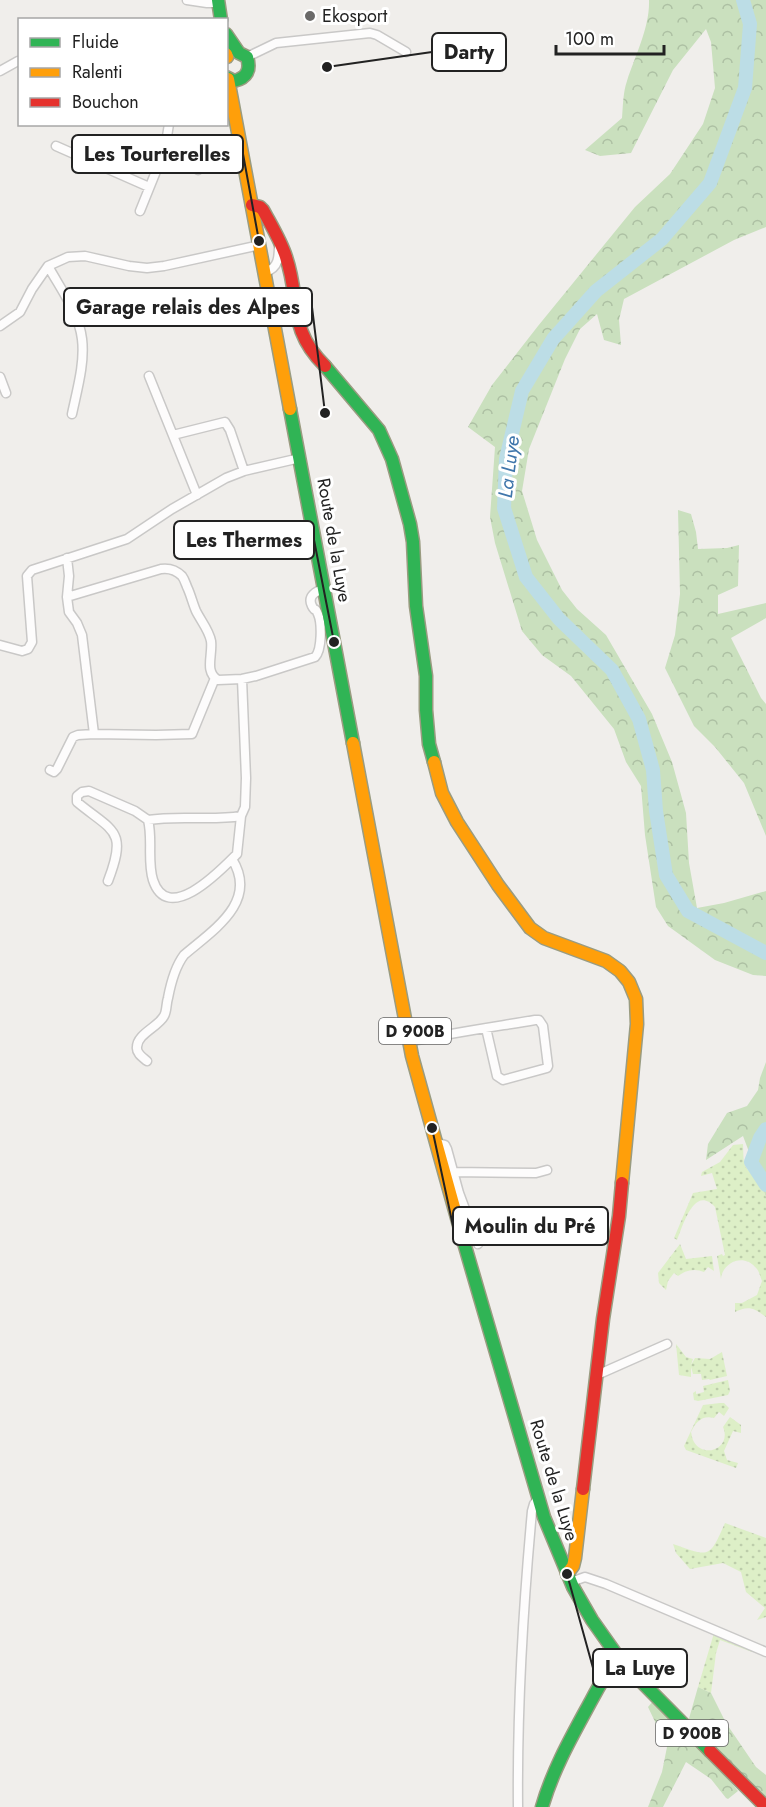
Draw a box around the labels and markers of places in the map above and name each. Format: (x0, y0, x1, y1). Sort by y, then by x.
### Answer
place label: Ekosport (322, 3, 388, 29)
marker: Ekosport (303, 9, 317, 23)
callout: Darty (432, 33, 506, 71)
callout: Les Tourterelles (72, 135, 243, 173)
callout: Garage relais des Alpes (64, 288, 312, 326)
callout: Les Thermes (174, 521, 314, 559)
callout: Moulin du Pré (453, 1207, 608, 1245)
callout: La Luye (593, 1649, 687, 1687)

